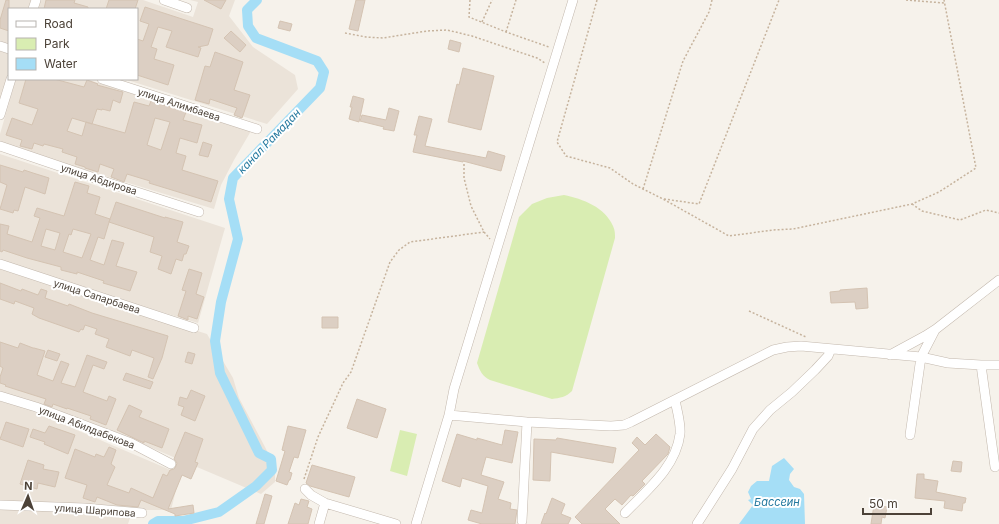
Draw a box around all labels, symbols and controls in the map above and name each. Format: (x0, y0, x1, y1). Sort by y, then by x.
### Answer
legend (8, 8, 138, 80)
text: Road (44, 16, 73, 31)
text: Park (44, 36, 70, 51)
text: Water (44, 56, 78, 71)
street label: улица Алимбаева (136, 85, 222, 123)
water label: канал Рамадан (235, 105, 304, 176)
street label: улица Абдирова (59, 161, 139, 197)
street label: улица Сапарбаева (52, 276, 142, 316)
street label: улица Абилдабекова (37, 403, 137, 451)
north arrow (8, 476, 48, 516)
text: N (24, 479, 33, 493)
scale bar (863, 490, 931, 516)
water label: Бассеин (754, 495, 800, 509)
text: 50 m (869, 496, 898, 511)
street label: улица Шарипова (54, 501, 136, 519)

